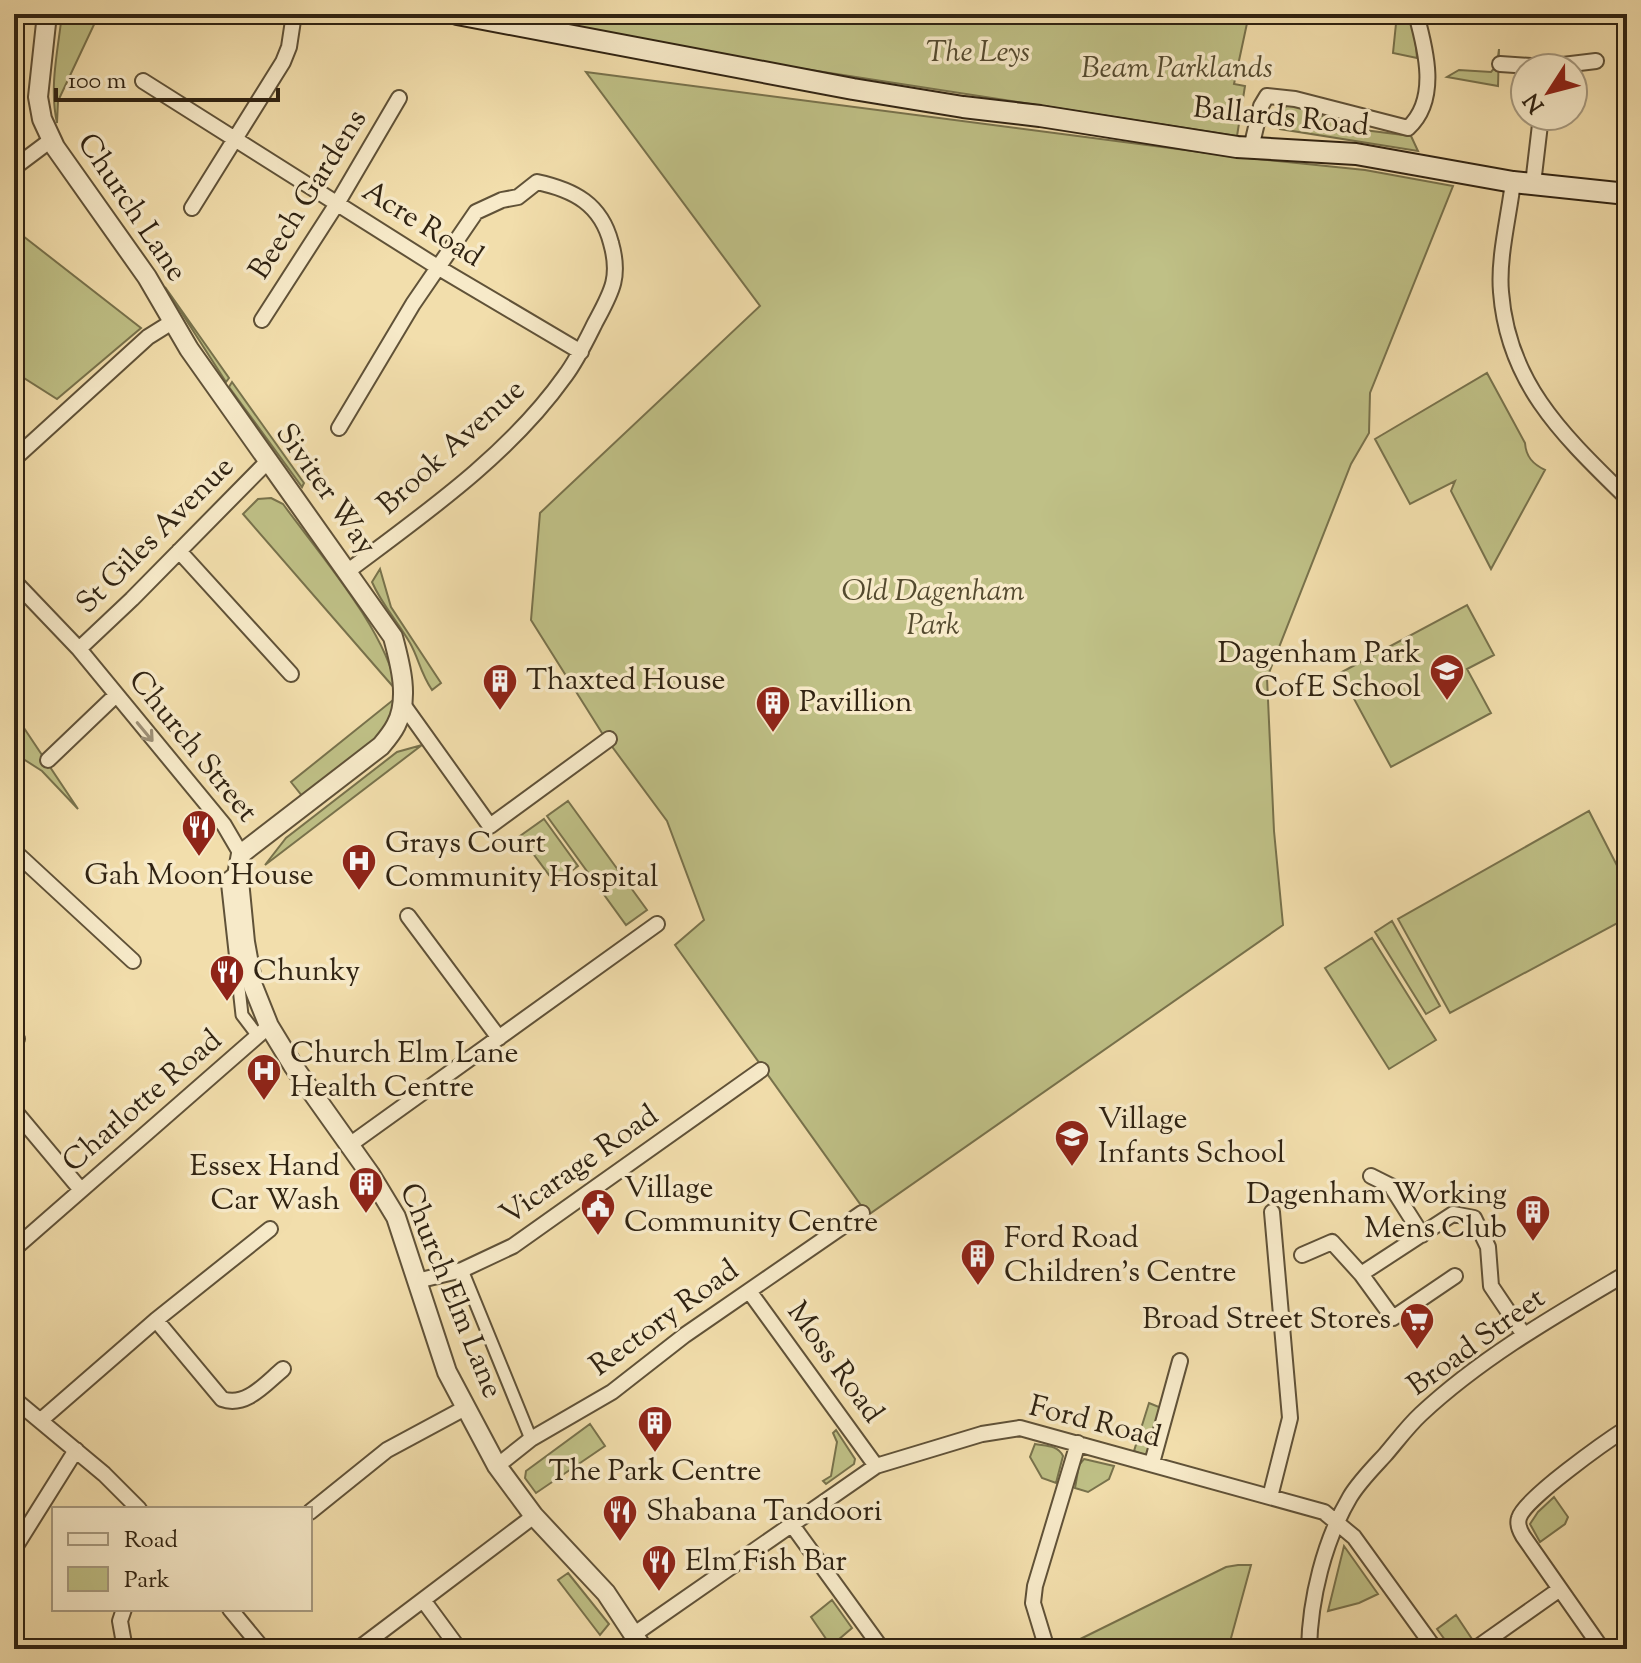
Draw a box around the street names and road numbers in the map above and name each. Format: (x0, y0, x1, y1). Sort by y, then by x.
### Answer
street label: Ballards Road (1191, 87, 1371, 149)
street label: Beech Gardens (239, 102, 379, 288)
street label: Church Lane (65, 125, 197, 291)
street label: Acre Road (353, 171, 491, 279)
street label: Brook Avenue (369, 370, 535, 526)
street label: Siviter Way (264, 415, 386, 565)
street label: St Giles Avenue (67, 447, 245, 625)
street label: Church Street (117, 662, 267, 832)
street label: Charlotte Road (54, 1020, 232, 1184)
street label: Vicarage Road (492, 1095, 668, 1237)
street label: Church Elm Lane (387, 1177, 513, 1405)
street label: Rectory Road (582, 1250, 748, 1388)
street label: Broad Street (1399, 1278, 1555, 1408)
street label: Moss Road (775, 1293, 893, 1433)
street label: Ford Road (1024, 1386, 1166, 1460)

